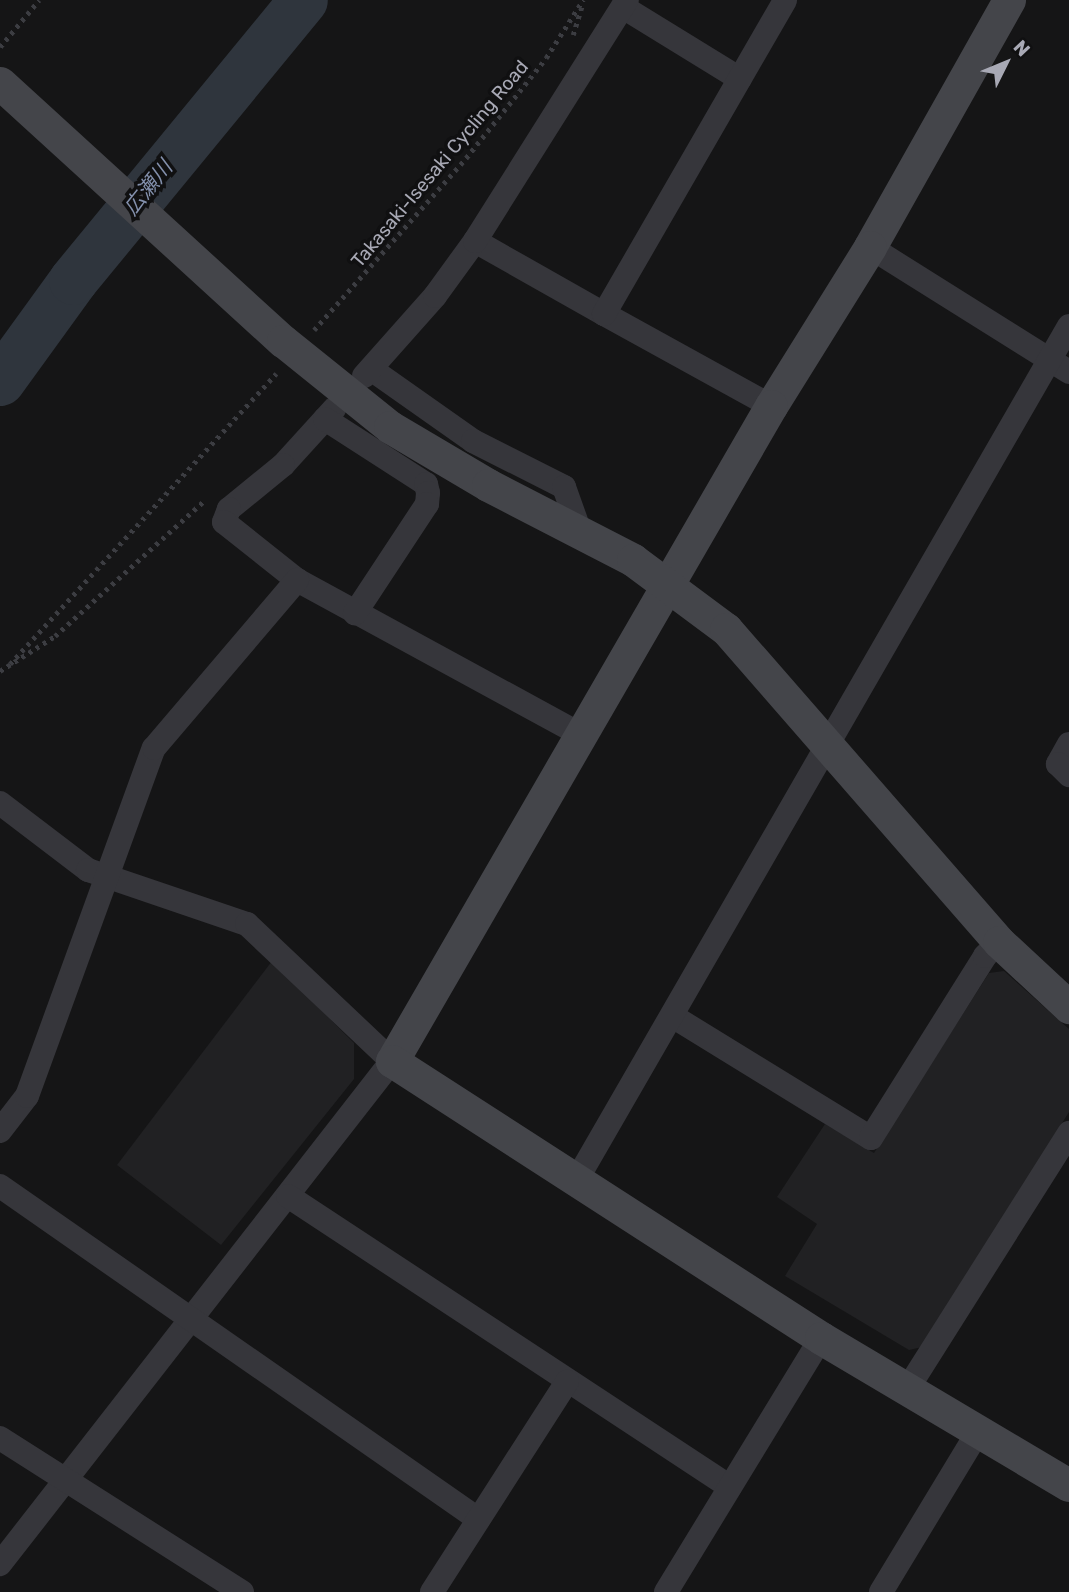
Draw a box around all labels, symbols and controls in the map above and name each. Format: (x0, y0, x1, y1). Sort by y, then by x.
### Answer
north arrow (971, 28, 1041, 98)
text: N (1009, 35, 1035, 61)
street label: Takasaki-Isesaki Cycling Road (347, 56, 533, 272)
water label: 広瀬川 (118, 156, 178, 220)

